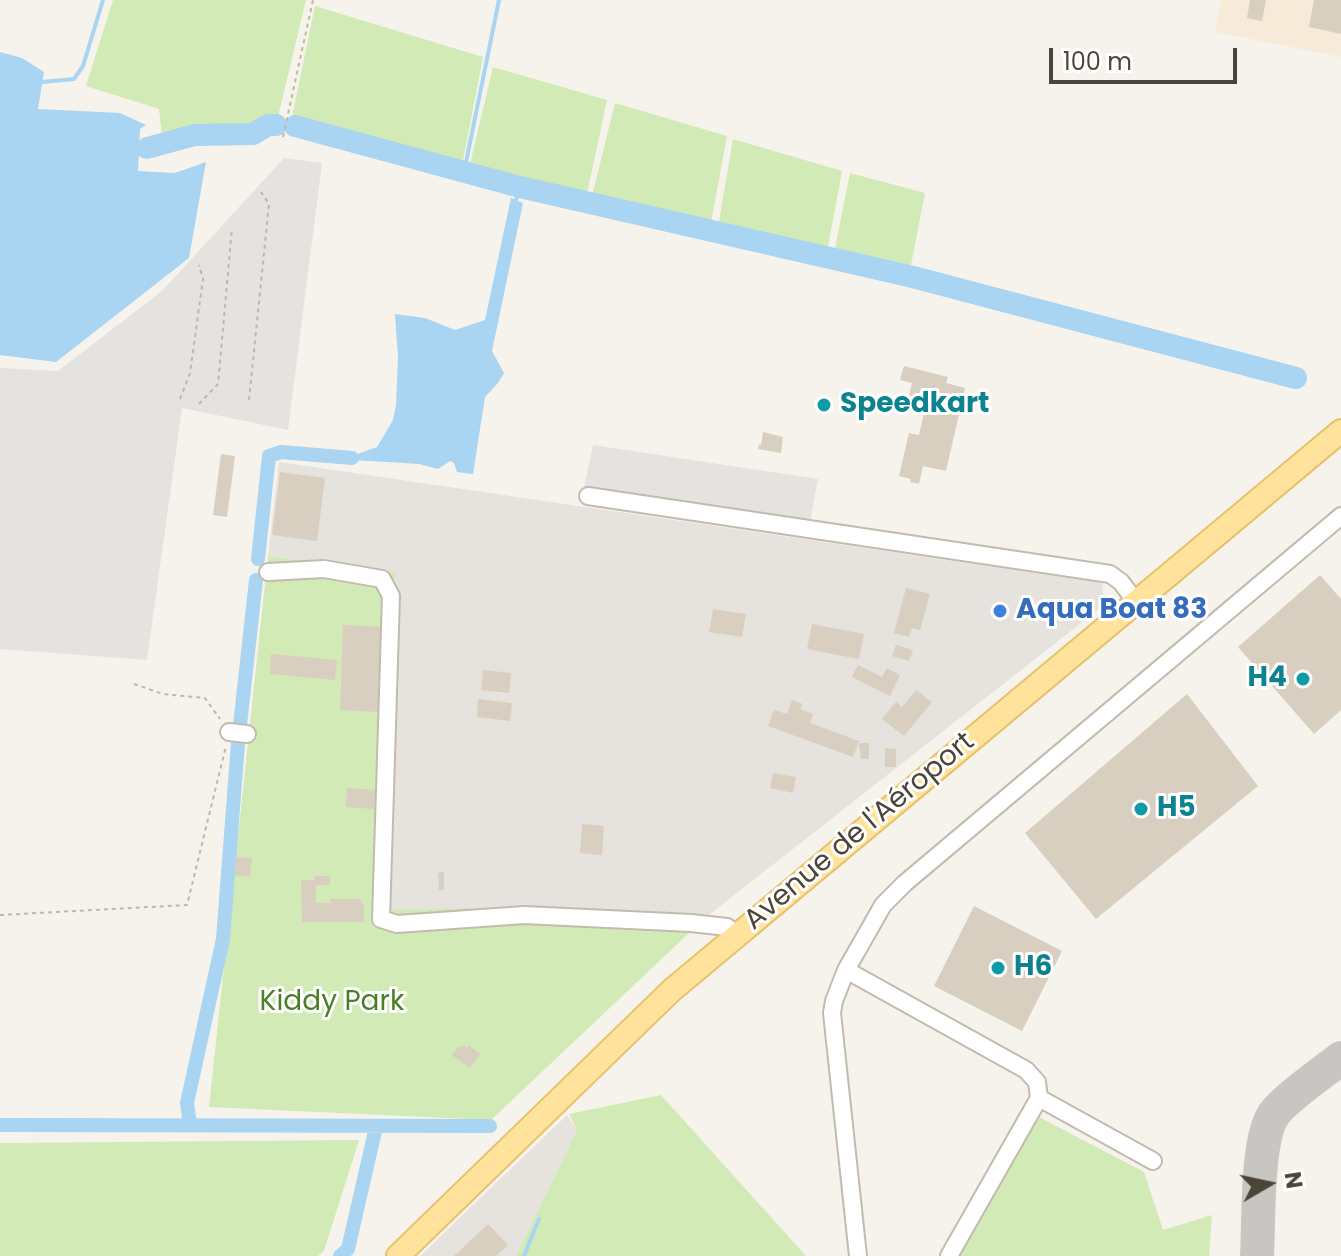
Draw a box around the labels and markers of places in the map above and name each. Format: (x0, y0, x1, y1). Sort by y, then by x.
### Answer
place label: Speedkart (840, 388, 989, 422)
marker: Speedkart (815, 396, 833, 414)
place label: Aqua Boat 83 (1016, 594, 1207, 628)
marker: Aqua Boat 83 (991, 602, 1009, 620)
place label: H4 (1248, 662, 1287, 696)
marker: H4 (1294, 670, 1312, 688)
place label: H5 (1157, 792, 1196, 826)
marker: H5 (1132, 800, 1150, 818)
place label: H6 (1014, 951, 1052, 985)
marker: H6 (989, 959, 1007, 977)

